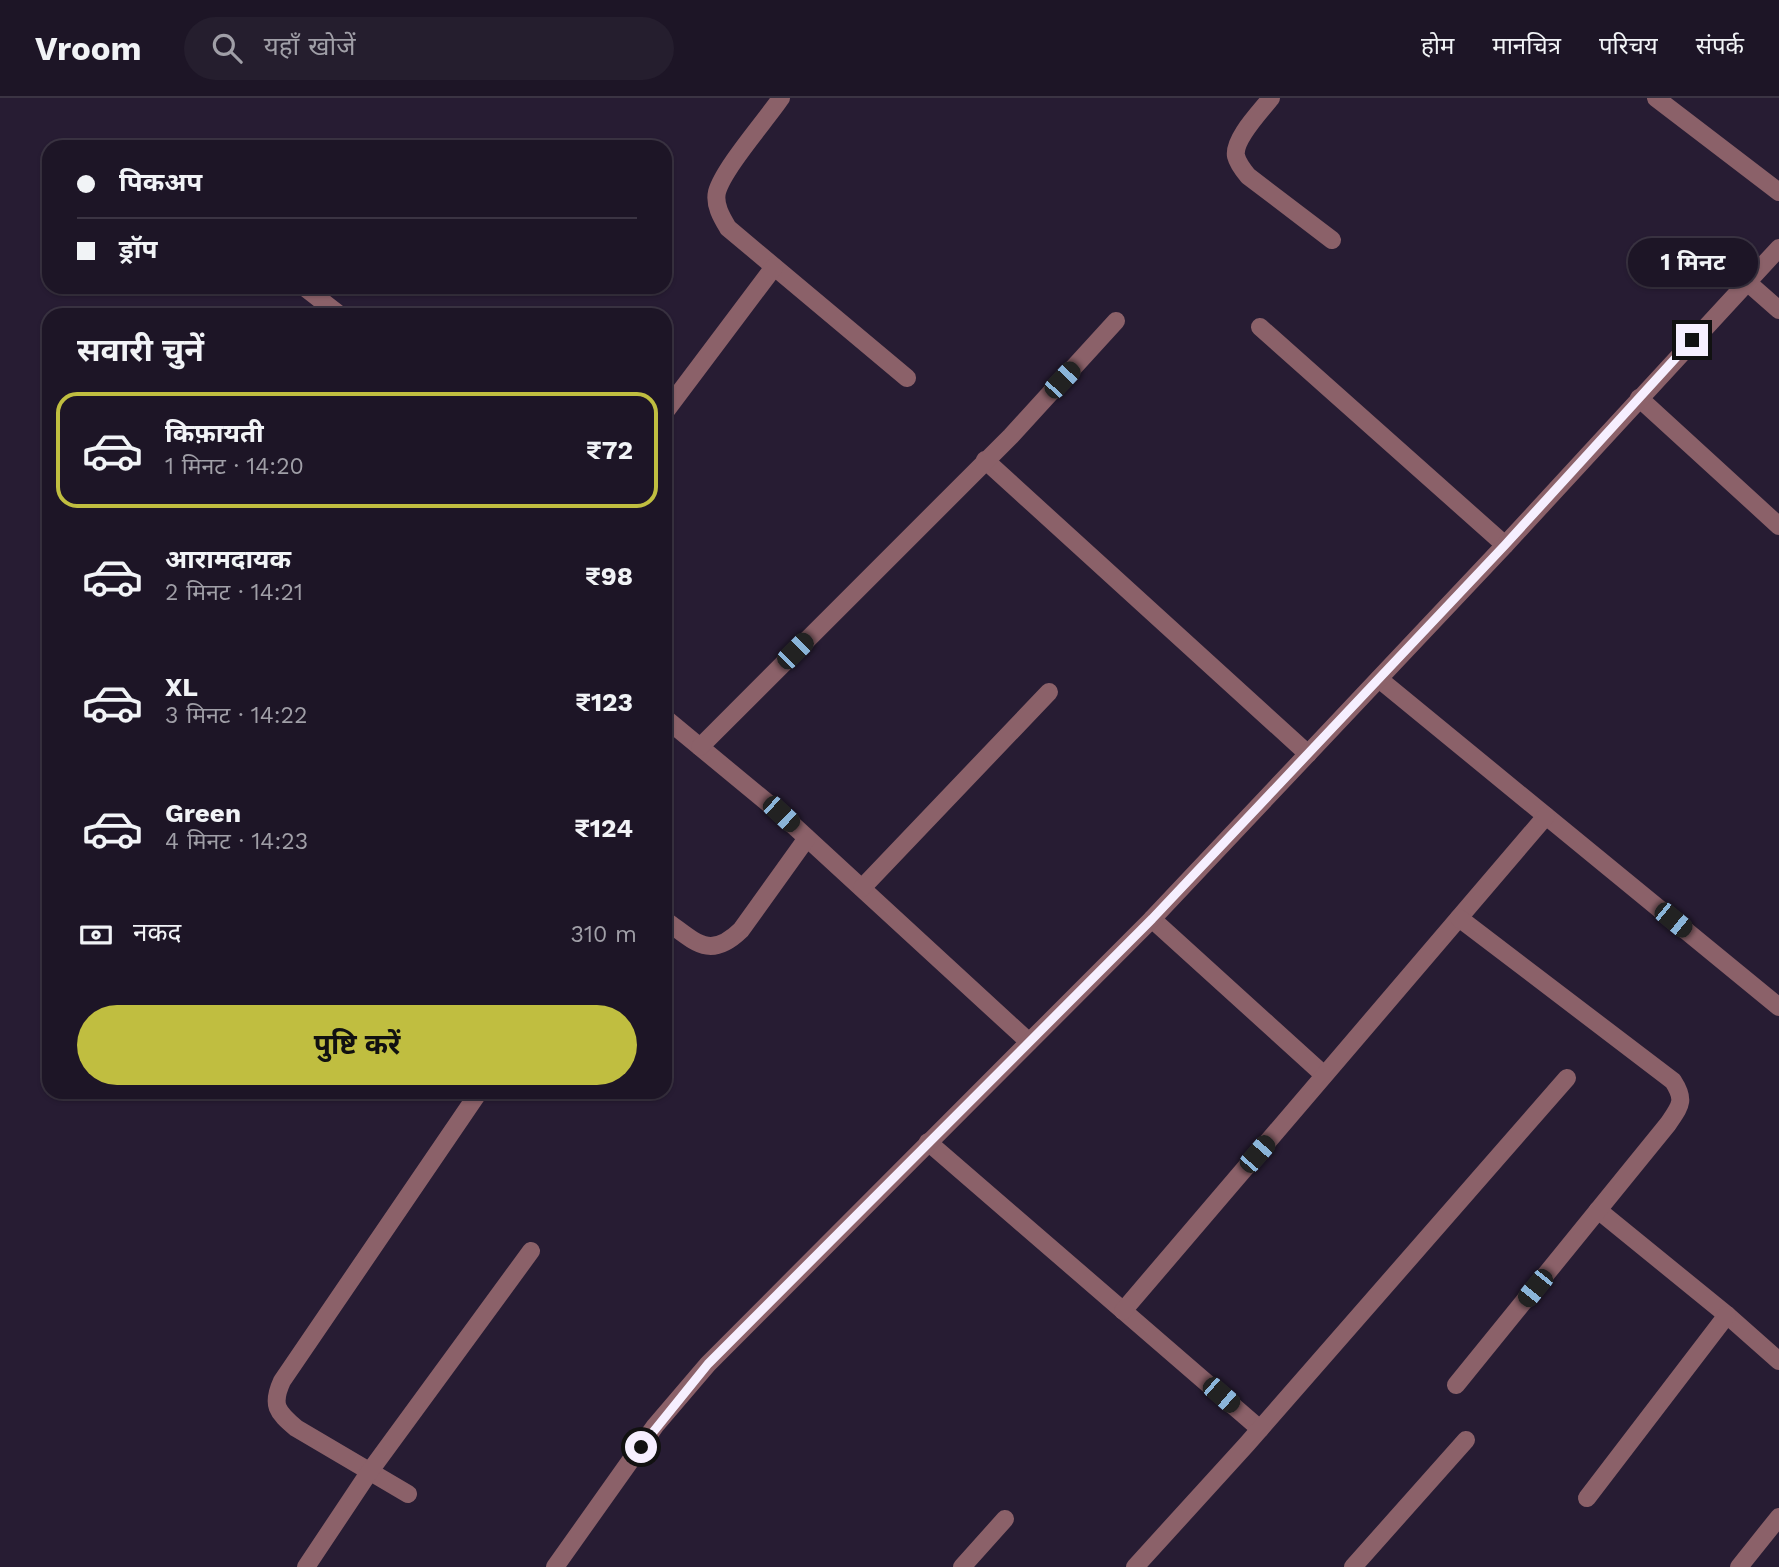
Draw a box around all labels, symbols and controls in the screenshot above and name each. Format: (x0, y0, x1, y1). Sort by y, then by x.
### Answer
search box (184, 17, 674, 80)
text: Vroom (35, 29, 142, 68)
icon: search (208, 29, 246, 67)
text: यहाँ खोजें (264, 31, 355, 61)
text: होम (1421, 32, 1454, 60)
text: मानचित्र (1492, 32, 1561, 60)
text: परिचय (1599, 32, 1658, 60)
text: संपर्क (1696, 32, 1744, 60)
text: पिकअप (119, 167, 202, 197)
text: ड्रॉप (119, 234, 157, 264)
callout: 1 मिनट (1627, 238, 1757, 288)
text: 1 मिनट (1661, 249, 1725, 276)
route end (1676, 324, 1708, 356)
text: सवारी चुनें (77, 331, 204, 369)
car (1040, 357, 1085, 403)
text: किफ़ायती (165, 418, 264, 448)
icon: car (81, 419, 144, 482)
text: ₹72 (586, 435, 633, 465)
text: 1 मिनट · 14:20 (165, 453, 304, 480)
text: आरामदायक (165, 544, 291, 574)
icon: car (81, 545, 144, 608)
text: ₹98 (585, 561, 633, 591)
text: 2 मिनट · 14:21 (165, 579, 303, 606)
car (773, 629, 818, 673)
icon: car (81, 671, 144, 734)
text: XL (165, 672, 198, 702)
text: ₹123 (575, 687, 633, 717)
text: 3 मिनट · 14:22 (165, 702, 307, 729)
car (759, 792, 804, 836)
icon: car (81, 797, 144, 860)
text: Green (165, 798, 241, 828)
text: ₹124 (574, 813, 633, 843)
text: 4 मिनट · 14:23 (165, 828, 308, 855)
car (1651, 899, 1696, 941)
icon: cash (77, 916, 115, 954)
text: नकद (133, 917, 181, 947)
text: 310 m (571, 921, 637, 948)
button: पुष्टि करें (77, 1005, 637, 1085)
car (1236, 1131, 1279, 1177)
car (1514, 1265, 1557, 1311)
car (1199, 1373, 1244, 1417)
route start (625, 1431, 657, 1463)

